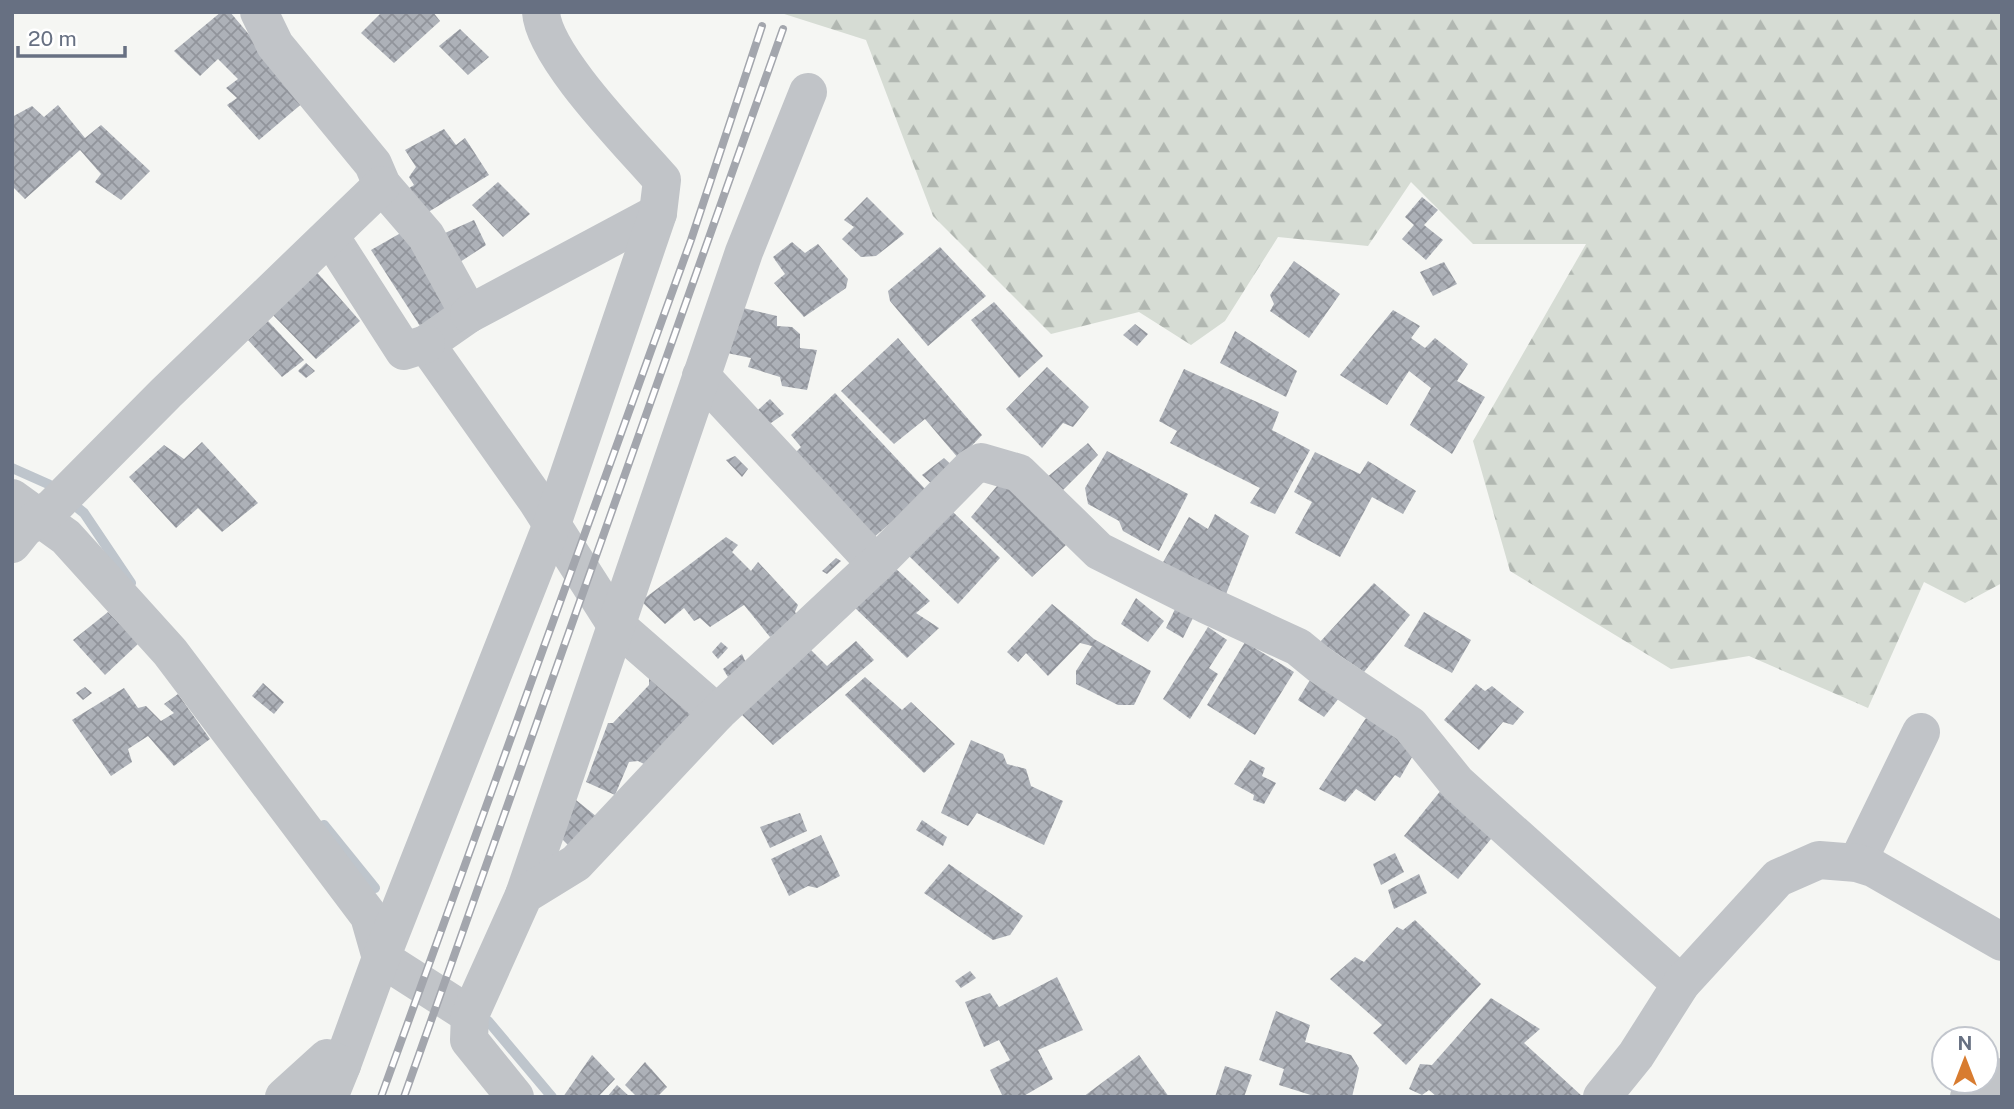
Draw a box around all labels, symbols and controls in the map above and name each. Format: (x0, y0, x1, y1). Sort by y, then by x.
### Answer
scale bar (18, 14, 124, 58)
text: 20 m (28, 26, 77, 51)
north arrow (1930, 1025, 2000, 1095)
text: N (1958, 1032, 1972, 1054)

